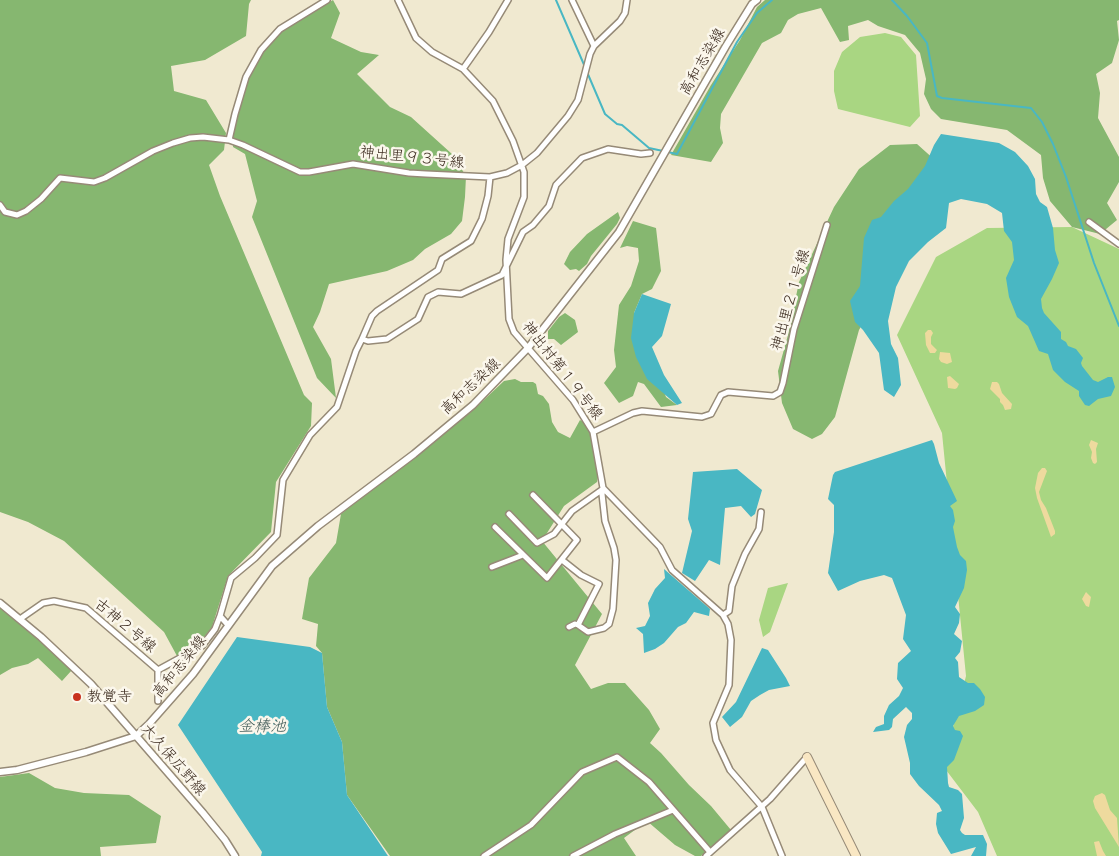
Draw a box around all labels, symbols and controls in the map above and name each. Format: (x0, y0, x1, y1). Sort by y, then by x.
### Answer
street label: 高和志染線 (676, 25, 730, 99)
street label: 神出里９３号線 (359, 144, 465, 172)
street label: 神出里２１号線 (768, 247, 814, 353)
street label: 神出村第１９号線 (518, 318, 606, 424)
street label: 高和志染線 (437, 355, 505, 419)
street label: 古神２号線 (90, 595, 160, 657)
street label: 高和志染線 (149, 632, 211, 702)
place label: 教覚寺 (87, 688, 132, 706)
marker: 教覚寺 (71, 691, 83, 703)
water label: 金棒池 (238, 717, 286, 737)
street label: 大久保広野線 (137, 720, 209, 800)

